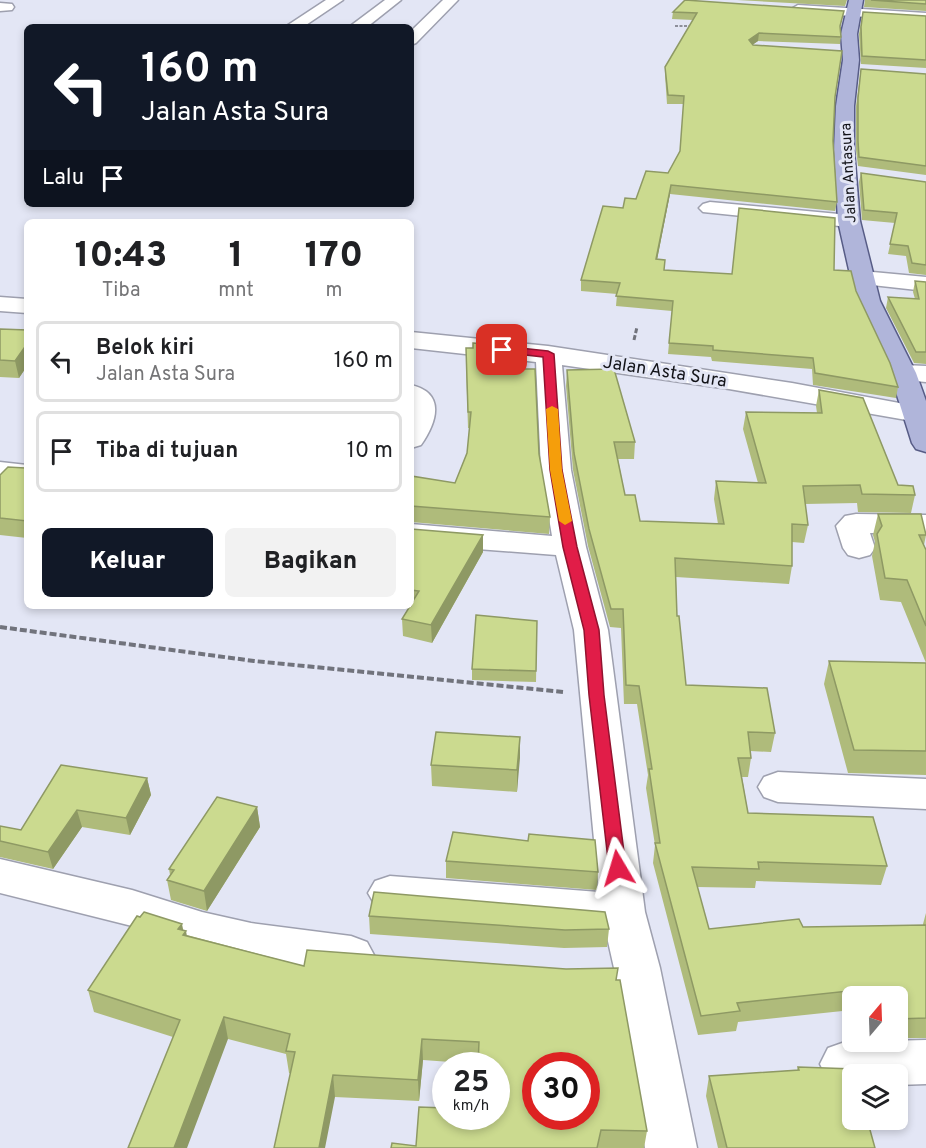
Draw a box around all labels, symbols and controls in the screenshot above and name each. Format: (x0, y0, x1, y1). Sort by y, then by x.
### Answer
text: 160 m (141, 44, 259, 97)
icon: left (42, 48, 120, 126)
text: Jalan Asta Sura (141, 96, 329, 130)
street label: Jalan Antasura (837, 122, 862, 223)
icon: arrive (96, 162, 129, 195)
text: Lalu (42, 165, 84, 192)
text: 10:43 (75, 234, 167, 280)
text: 1 (229, 234, 243, 280)
text: 170 (305, 234, 363, 280)
text: Tiba (102, 278, 140, 304)
text: mnt (218, 278, 254, 304)
text: m (325, 278, 342, 304)
pin (476, 324, 527, 375)
icon: arrive (485, 333, 518, 366)
text: Belok kiri (96, 335, 194, 362)
icon: left (45, 345, 78, 378)
text: 160 m (334, 348, 393, 375)
street label: Jalan Asta Sura (601, 351, 728, 394)
text: Jalan Asta Sura (96, 362, 235, 388)
icon: arrive (45, 435, 78, 468)
text: Tiba di tujuan (96, 438, 238, 465)
text: 10 m (347, 438, 393, 465)
button: Keluar (42, 528, 213, 597)
button: Bagikan (225, 528, 396, 597)
position arrow (586, 836, 650, 900)
north arrow (842, 986, 908, 1052)
map controls (842, 986, 908, 1130)
speed limit sign: 30 (522, 1052, 600, 1130)
button: layers (842, 1064, 908, 1130)
text: 25 (453, 1065, 489, 1102)
text: km/h (453, 1097, 489, 1116)

